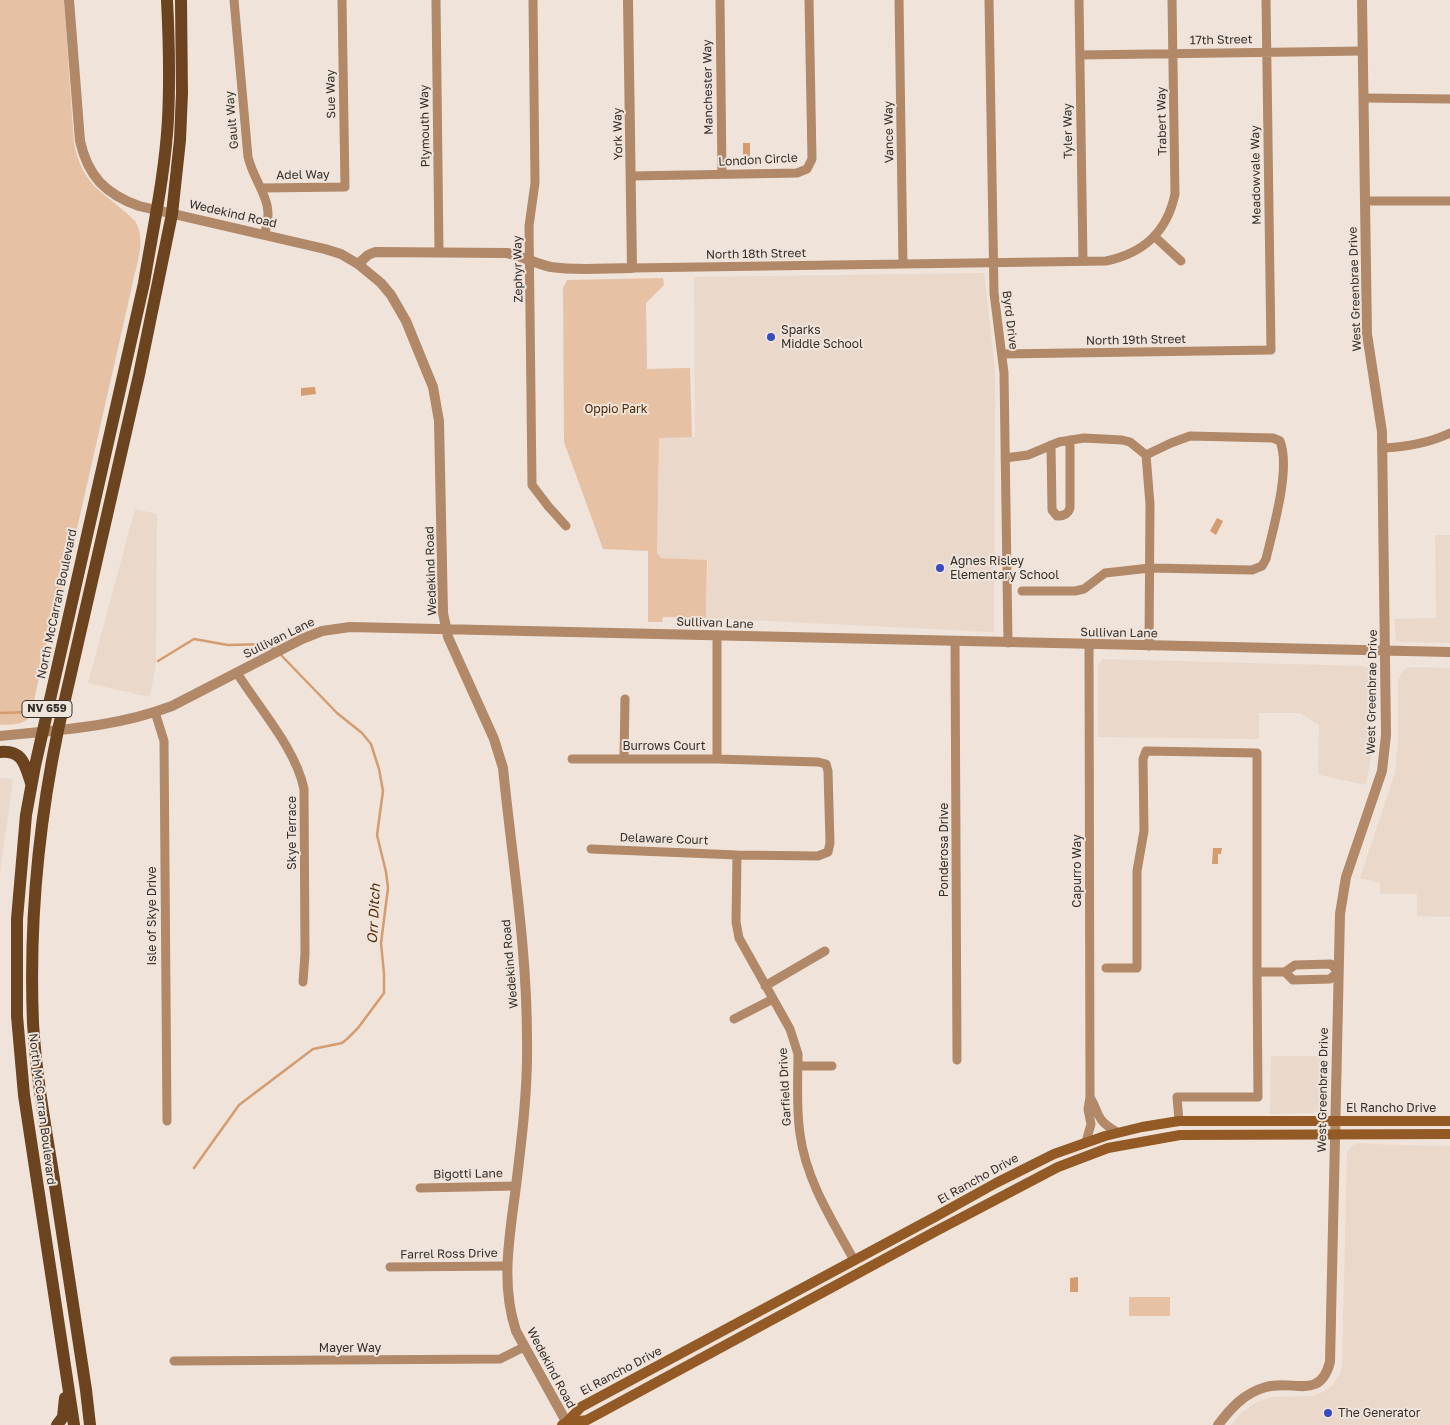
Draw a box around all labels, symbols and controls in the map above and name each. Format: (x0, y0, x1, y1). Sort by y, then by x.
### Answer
street label: 17th Street (1189, 32, 1253, 48)
street label: Manchester Way (700, 39, 716, 135)
street label: Sue Way (323, 69, 339, 119)
street label: Plymouth Way (417, 85, 433, 167)
street label: Trabert Way (1154, 86, 1170, 156)
street label: Gault Way (222, 90, 242, 150)
street label: Vance Way (881, 101, 897, 163)
street label: Tyler Way (1060, 103, 1076, 159)
street label: York Way (610, 108, 626, 160)
street label: Meadowvale Way (1248, 125, 1264, 225)
street label: London Circle (718, 151, 798, 169)
street label: Adel Way (276, 167, 330, 183)
street label: Wedekind Road (188, 197, 278, 231)
street label: West Greenbrae Drive (1346, 226, 1364, 352)
street label: Zephyr Way (510, 235, 526, 303)
street label: North 18th Street (706, 246, 806, 262)
street label: Byrd Drive (999, 290, 1021, 350)
place label: Sparks Middle School (781, 323, 863, 351)
marker: Sparks Middle School (765, 331, 777, 343)
street label: North 19th Street (1086, 332, 1186, 348)
park label: Oppio Park (584, 402, 648, 416)
street label: Wedekind Road (422, 526, 440, 616)
street label: North McCarran Boulevard (34, 528, 80, 680)
place label: Agnes Risley Elementary School (950, 554, 1059, 582)
marker: Agnes Risley Elementary School (934, 562, 946, 574)
street label: Sullivan Lane (676, 614, 754, 632)
street label: Sullivan Lane (241, 615, 317, 661)
street label: Sullivan Lane (1080, 625, 1158, 641)
street label: West Greenbrae Drive (1364, 629, 1380, 755)
road number: NV 659 (22, 701, 72, 718)
street label: Burrows Court (622, 739, 706, 753)
street label: Skye Terrace (285, 796, 299, 870)
street label: Ponderosa Drive (937, 803, 951, 897)
street label: Delaware Court (619, 830, 709, 848)
street label: Capurro Way (1070, 834, 1084, 908)
street label: Isle of Skye Drive (145, 866, 159, 966)
water label: Orr Ditch (364, 884, 384, 944)
street label: Wedekind Road (499, 919, 521, 1009)
street label: West Greenbrae Drive (1315, 1027, 1331, 1153)
street label: North McCarran Boulevard (26, 1032, 58, 1186)
street label: Garfield Drive (776, 1047, 794, 1127)
street label: El Rancho Drive (1346, 1101, 1436, 1115)
street label: El Rancho Drive (935, 1151, 1021, 1207)
street label: Bigotti Lane (433, 1166, 503, 1182)
street label: Farrel Ross Drive (400, 1246, 498, 1262)
street label: Wedekind Road (524, 1325, 578, 1411)
street label: Mayer Way (319, 1341, 381, 1355)
street label: El Rancho Drive (578, 1343, 664, 1399)
place label: The Generator (1338, 1406, 1420, 1420)
marker: The Generator (1322, 1407, 1334, 1419)

